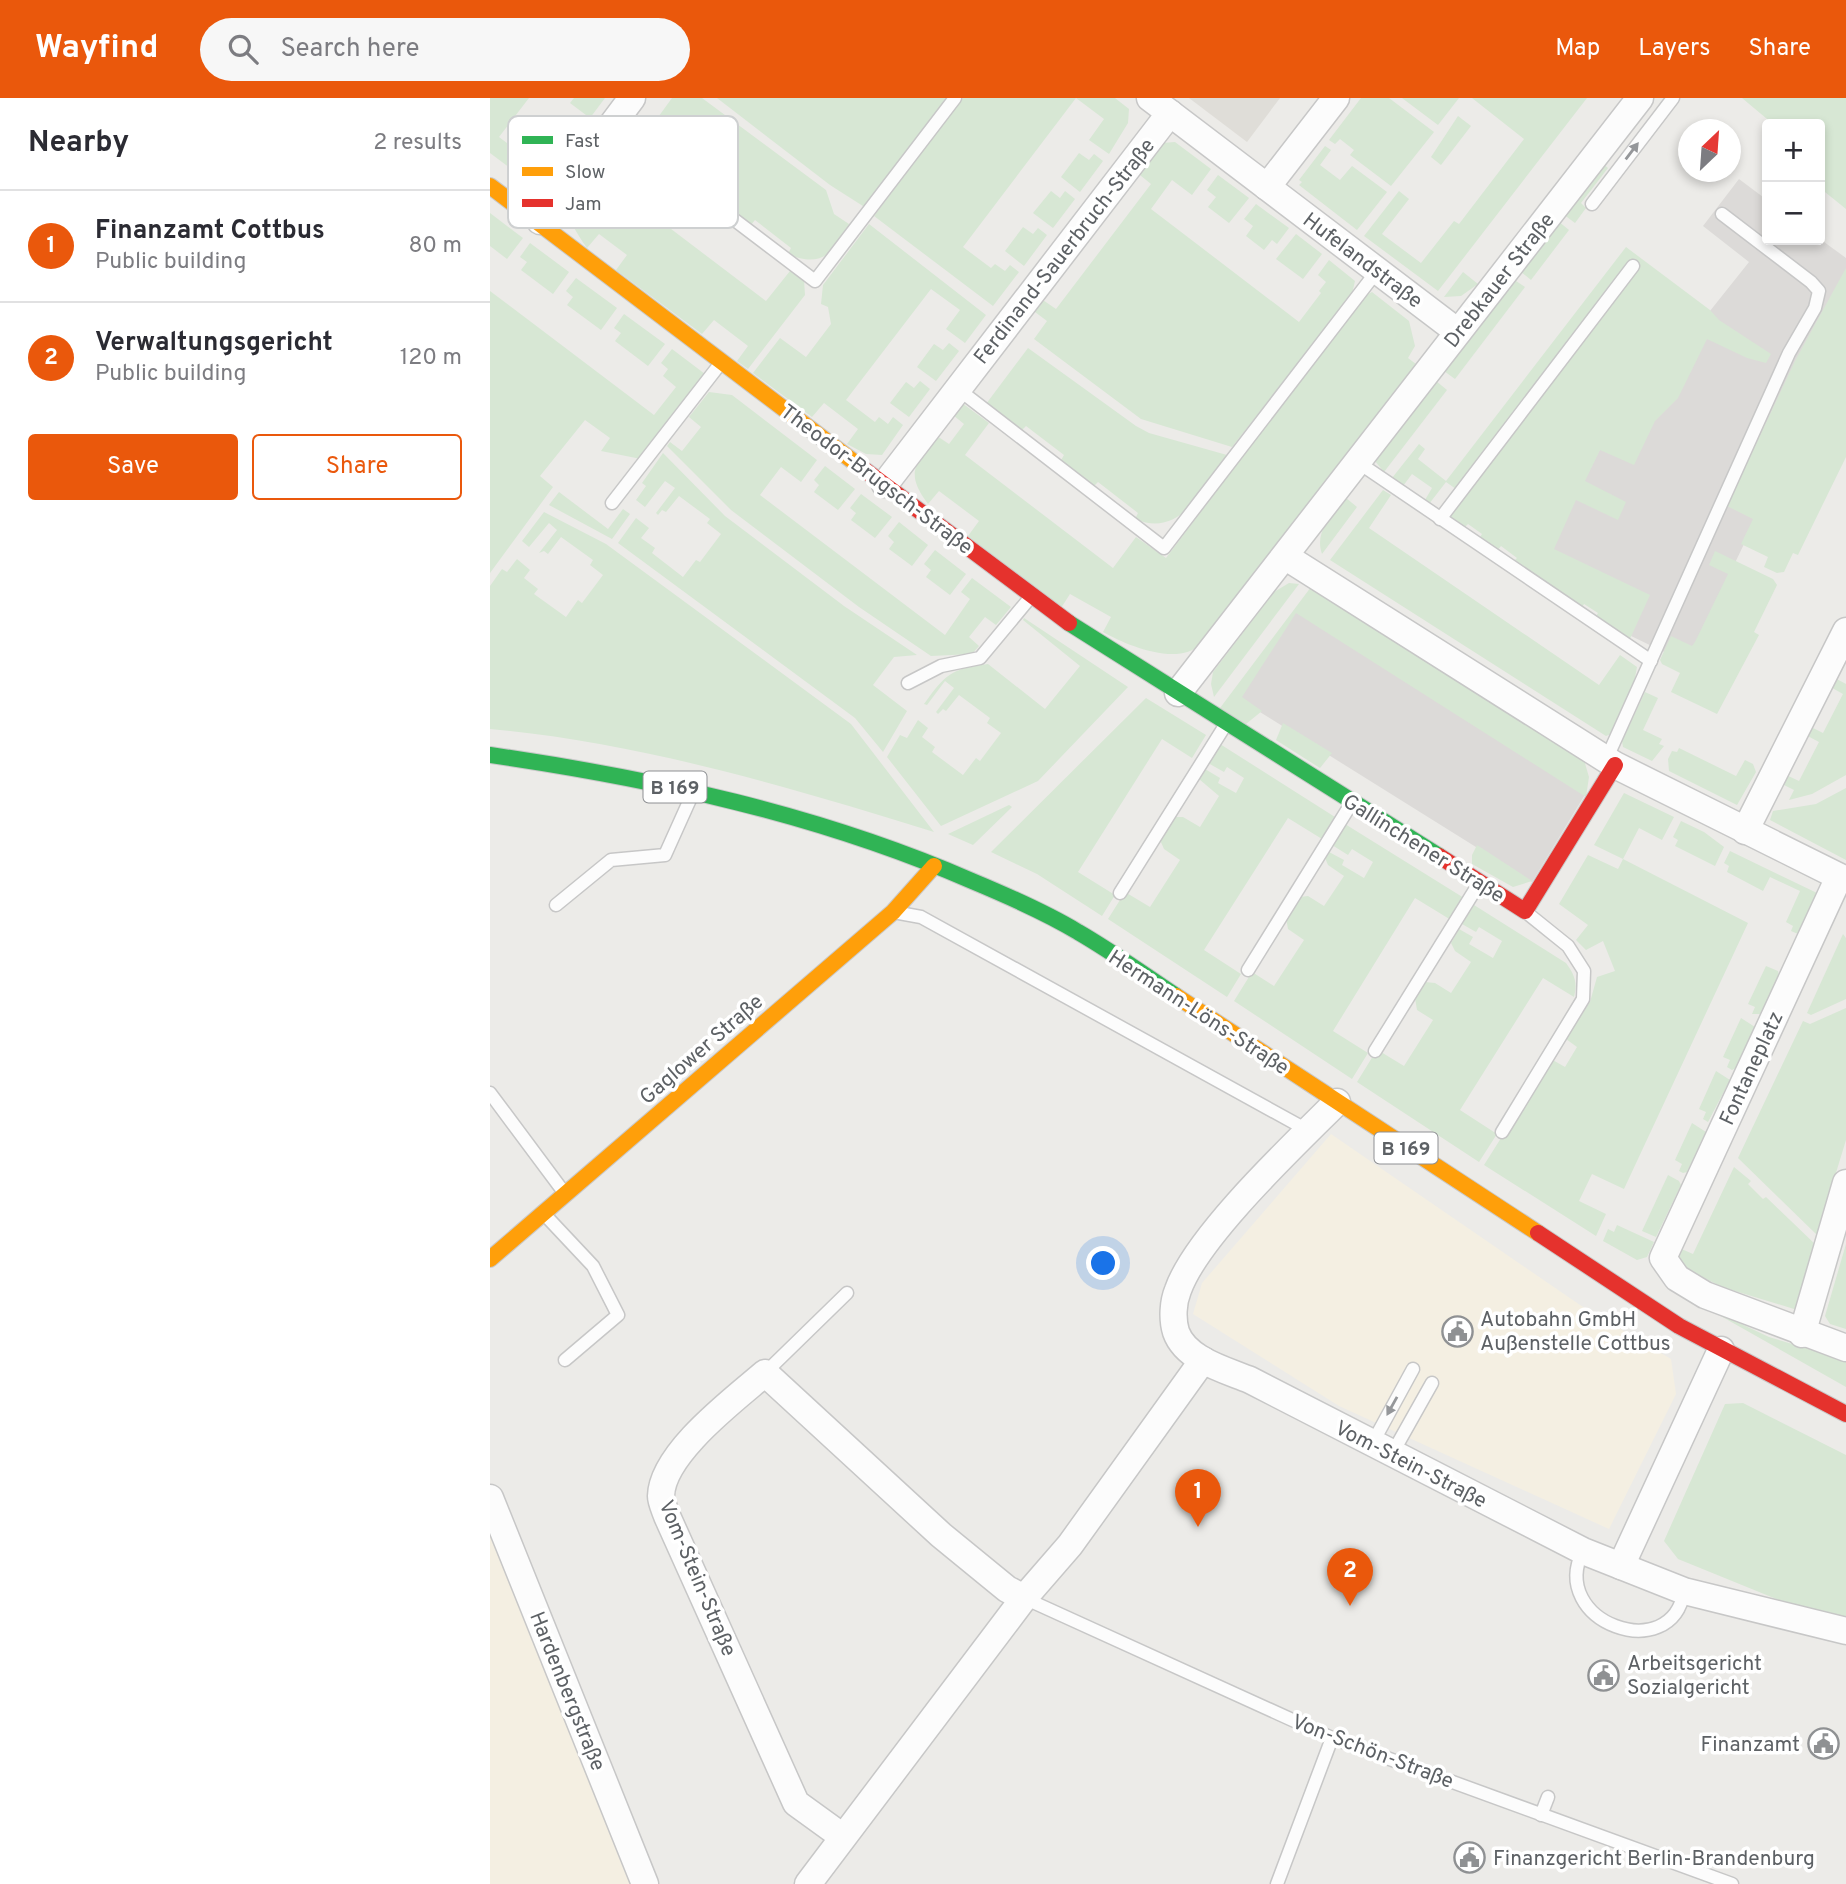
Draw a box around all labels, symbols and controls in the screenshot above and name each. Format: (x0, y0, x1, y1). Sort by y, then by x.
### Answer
search box (200, 18, 690, 81)
text: Wayfind (35, 28, 158, 70)
icon: search (224, 30, 262, 68)
text: Search here (280, 33, 419, 66)
text: Map (1555, 34, 1600, 64)
text: Layers (1638, 34, 1710, 64)
text: Share (1748, 34, 1811, 64)
legend (508, 116, 738, 228)
north arrow (1678, 119, 1741, 182)
map controls (1762, 119, 1825, 245)
button: + (1762, 119, 1825, 182)
text: Nearby (28, 125, 129, 162)
text: 2 results (373, 129, 462, 158)
text: Fast (565, 130, 600, 154)
street label: Ferdinand-Sauerbruch-Straße (968, 133, 1162, 370)
one-way arrow (1625, 142, 1639, 160)
text: Slow (565, 161, 605, 185)
button: − (1762, 182, 1825, 245)
text: Jam (565, 193, 602, 217)
street label: Hufelandstraße (1297, 207, 1428, 315)
street label: Drebkauer Straße (1439, 208, 1561, 354)
text: Finanzamt Cottbus (95, 215, 325, 248)
text: 1 (46, 232, 56, 261)
text: 80 m (409, 232, 462, 261)
text: Public building (95, 248, 247, 277)
text: Verwaltungsgericht (95, 327, 333, 360)
text: 2 (44, 344, 58, 373)
text: 120 m (400, 344, 462, 373)
text: Public building (95, 360, 247, 389)
street label: Theodor-Brugsch-Straße (775, 399, 978, 561)
button: Save (28, 434, 238, 500)
button: Share (252, 434, 462, 500)
road number: B 169 (644, 772, 706, 802)
street label: Gallinchener Straße (1337, 789, 1509, 910)
street label: Hermann-Löns-Straße (1103, 945, 1294, 1082)
street label: Gaglower Straße (635, 989, 769, 1111)
street label: Fontaneplatz (1714, 1007, 1790, 1130)
road number: B 169 (1374, 1132, 1438, 1164)
your location (1086, 1246, 1120, 1280)
place label: Autobahn GmbH Außenstelle Cottbus (1480, 1307, 1671, 1358)
public building icon: Autobahn GmbH Außenstelle Cottbus (1440, 1314, 1474, 1348)
one-way arrow (1386, 1397, 1398, 1416)
street label: Vom-Stein-Straße (1330, 1415, 1491, 1515)
pin: 1 (1175, 1469, 1221, 1527)
street label: Vom-Stein-Straße (652, 1496, 742, 1661)
pin: 2 (1327, 1548, 1373, 1606)
street label: Hardenbergstraße (522, 1608, 611, 1775)
place label: Arbeitsgericht Sozialgericht (1627, 1651, 1762, 1702)
public building icon: Arbeitsgericht Sozialgericht (1587, 1658, 1621, 1692)
street label: Von-Schön-Straße (1288, 1709, 1457, 1796)
public building icon: Finanzamt (1806, 1727, 1840, 1761)
place label: Finanzamt (1700, 1732, 1800, 1759)
public building icon: Finanzgericht Berlin-Brandenburg (1453, 1841, 1487, 1875)
place label: Finanzgericht Berlin-Brandenburg (1493, 1846, 1815, 1873)

